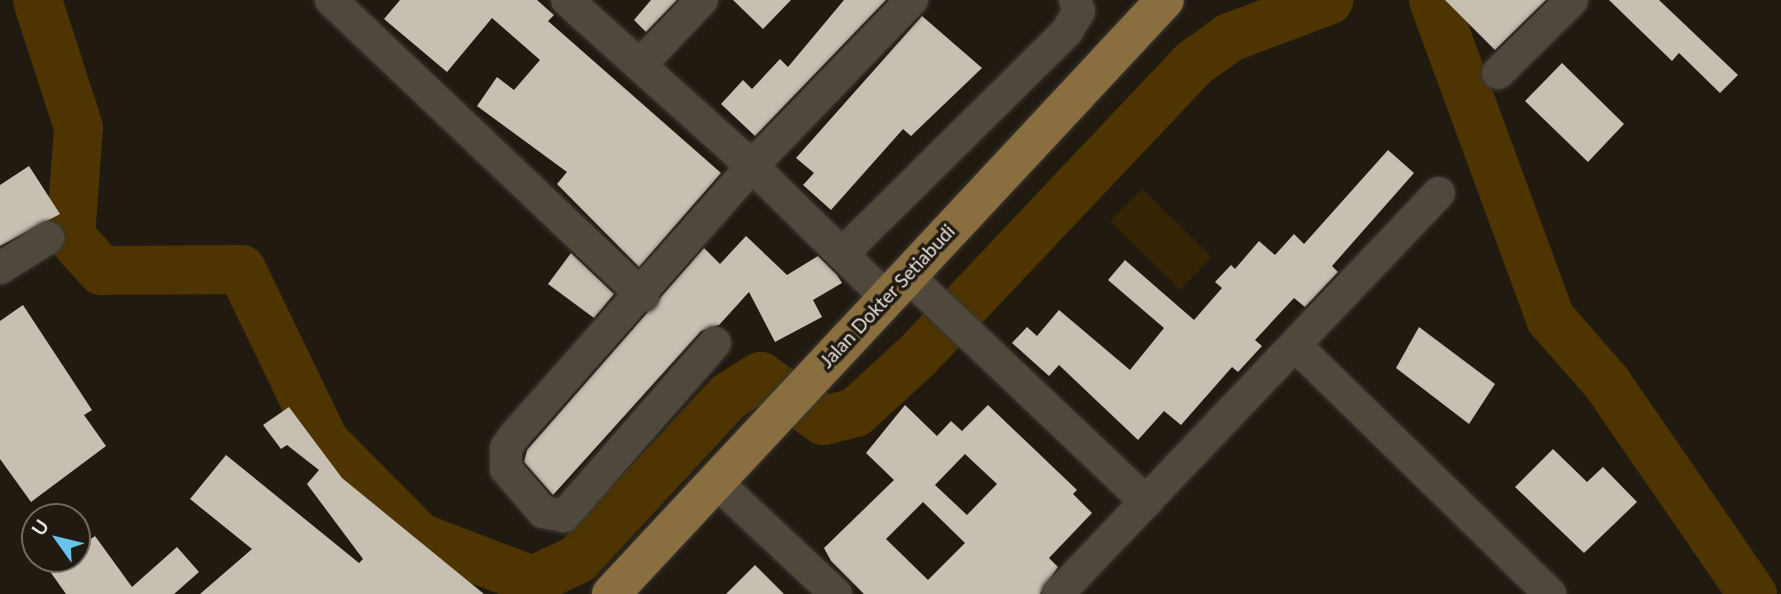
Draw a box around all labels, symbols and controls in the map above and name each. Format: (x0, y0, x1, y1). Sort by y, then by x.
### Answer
street label: Jalan Dokter Setiabudi (815, 220, 959, 372)
north arrow (21, 503, 91, 573)
text: U (26, 515, 53, 539)

